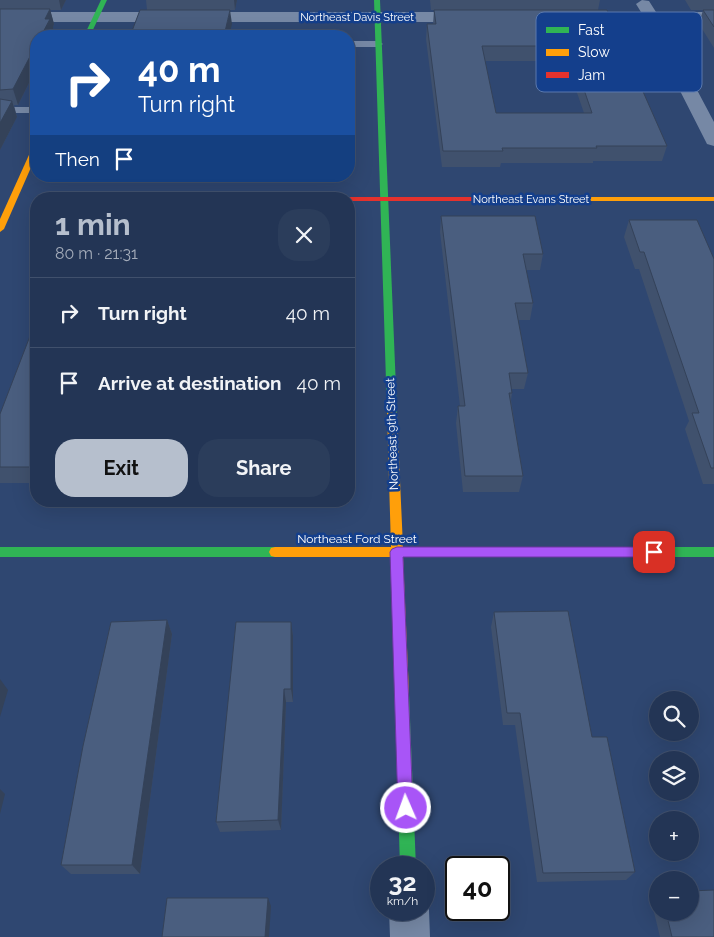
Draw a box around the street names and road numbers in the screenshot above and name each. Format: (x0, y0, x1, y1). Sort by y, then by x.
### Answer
street label: Northeast Davis Street (300, 11, 414, 24)
street label: Northeast Evans Street (473, 193, 590, 206)
street label: Northeast 9th Street (383, 378, 401, 490)
street label: Northeast Ford Street (297, 532, 417, 546)

